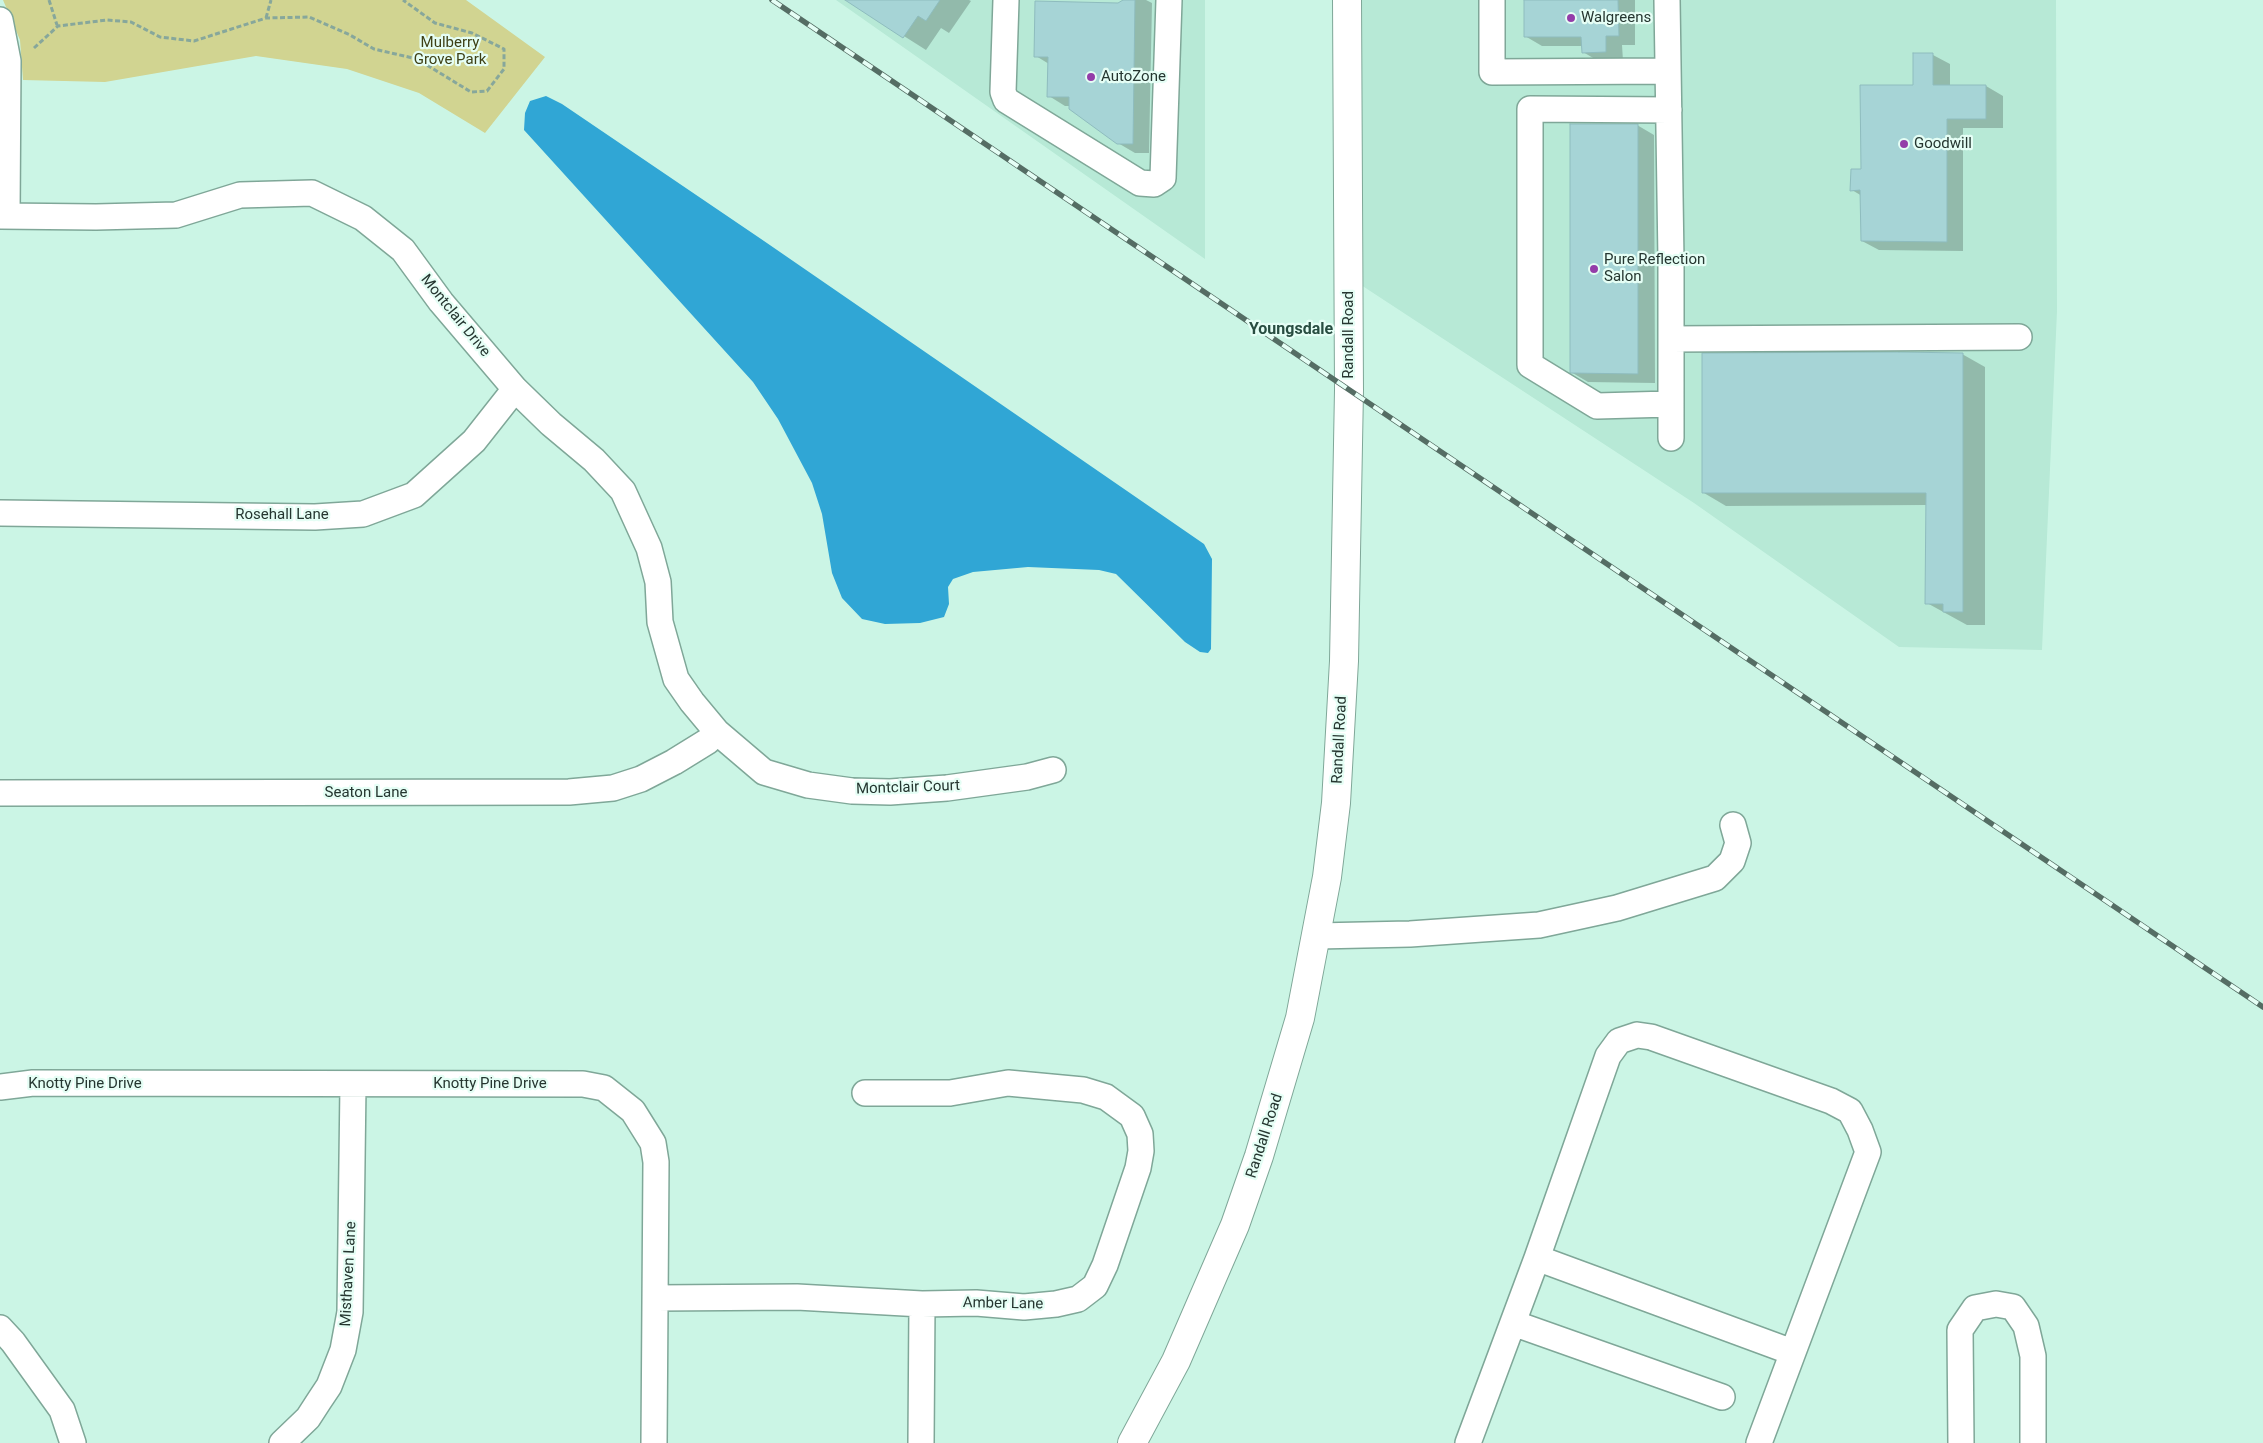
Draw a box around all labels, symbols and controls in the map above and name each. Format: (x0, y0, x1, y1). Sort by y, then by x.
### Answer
place label: Walgreens (1581, 9, 1651, 27)
marker: Walgreens (1565, 12, 1577, 24)
park label: Mulberry Grove Park (414, 34, 486, 69)
place label: AutoZone (1101, 68, 1166, 86)
marker: AutoZone (1085, 71, 1097, 83)
place label: Goodwill (1914, 135, 1972, 153)
marker: Goodwill (1898, 138, 1910, 150)
place label: Pure Reflection Salon (1604, 251, 1705, 286)
marker: Pure Reflection Salon (1588, 263, 1600, 275)
street label: Montclair Drive (416, 271, 494, 361)
street label: Randall Road (1340, 291, 1358, 379)
district label: Youngsdale (1249, 320, 1333, 340)
street label: Rosehall Lane (235, 506, 329, 524)
street label: Randall Road (1329, 696, 1351, 784)
street label: Montclair Court (856, 777, 960, 799)
street label: Seaton Lane (325, 784, 407, 802)
street label: Knotty Pine Drive (28, 1075, 142, 1093)
street label: Knotty Pine Drive (433, 1075, 547, 1093)
street label: Randall Road (1243, 1091, 1287, 1181)
street label: Misthaven Lane (337, 1221, 361, 1327)
street label: Amber Lane (963, 1294, 1043, 1314)

